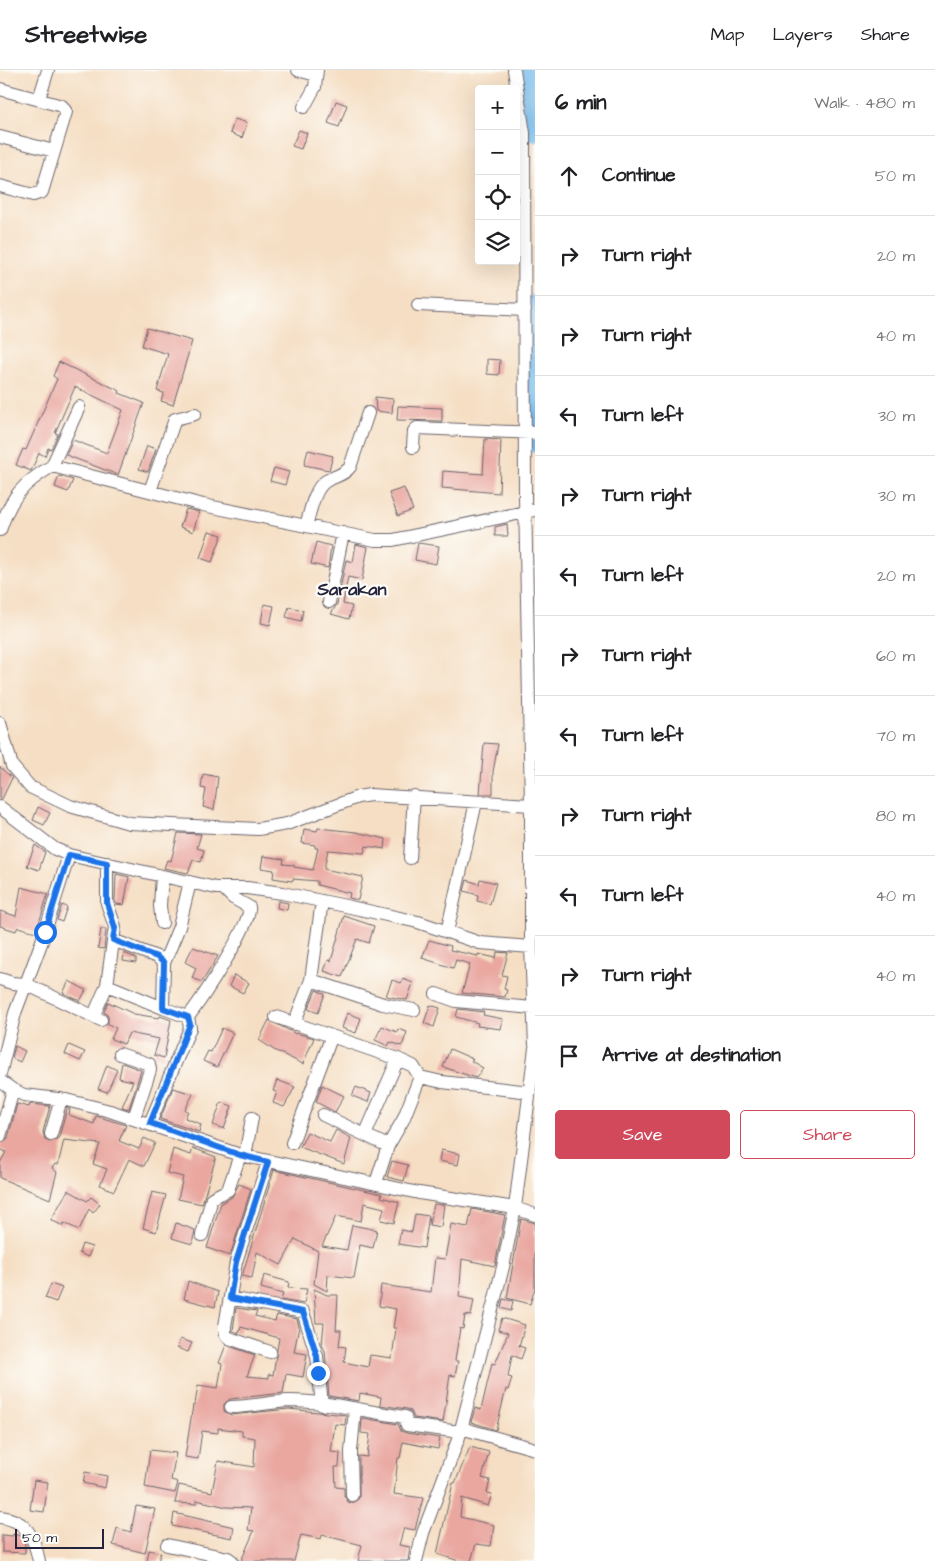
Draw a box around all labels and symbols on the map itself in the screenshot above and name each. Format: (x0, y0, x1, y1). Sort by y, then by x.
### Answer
district label: Sarakan (316, 577, 387, 602)
route start (34, 921, 57, 944)
route end (307, 1362, 330, 1385)
scale bar (15, 1526, 104, 1549)

